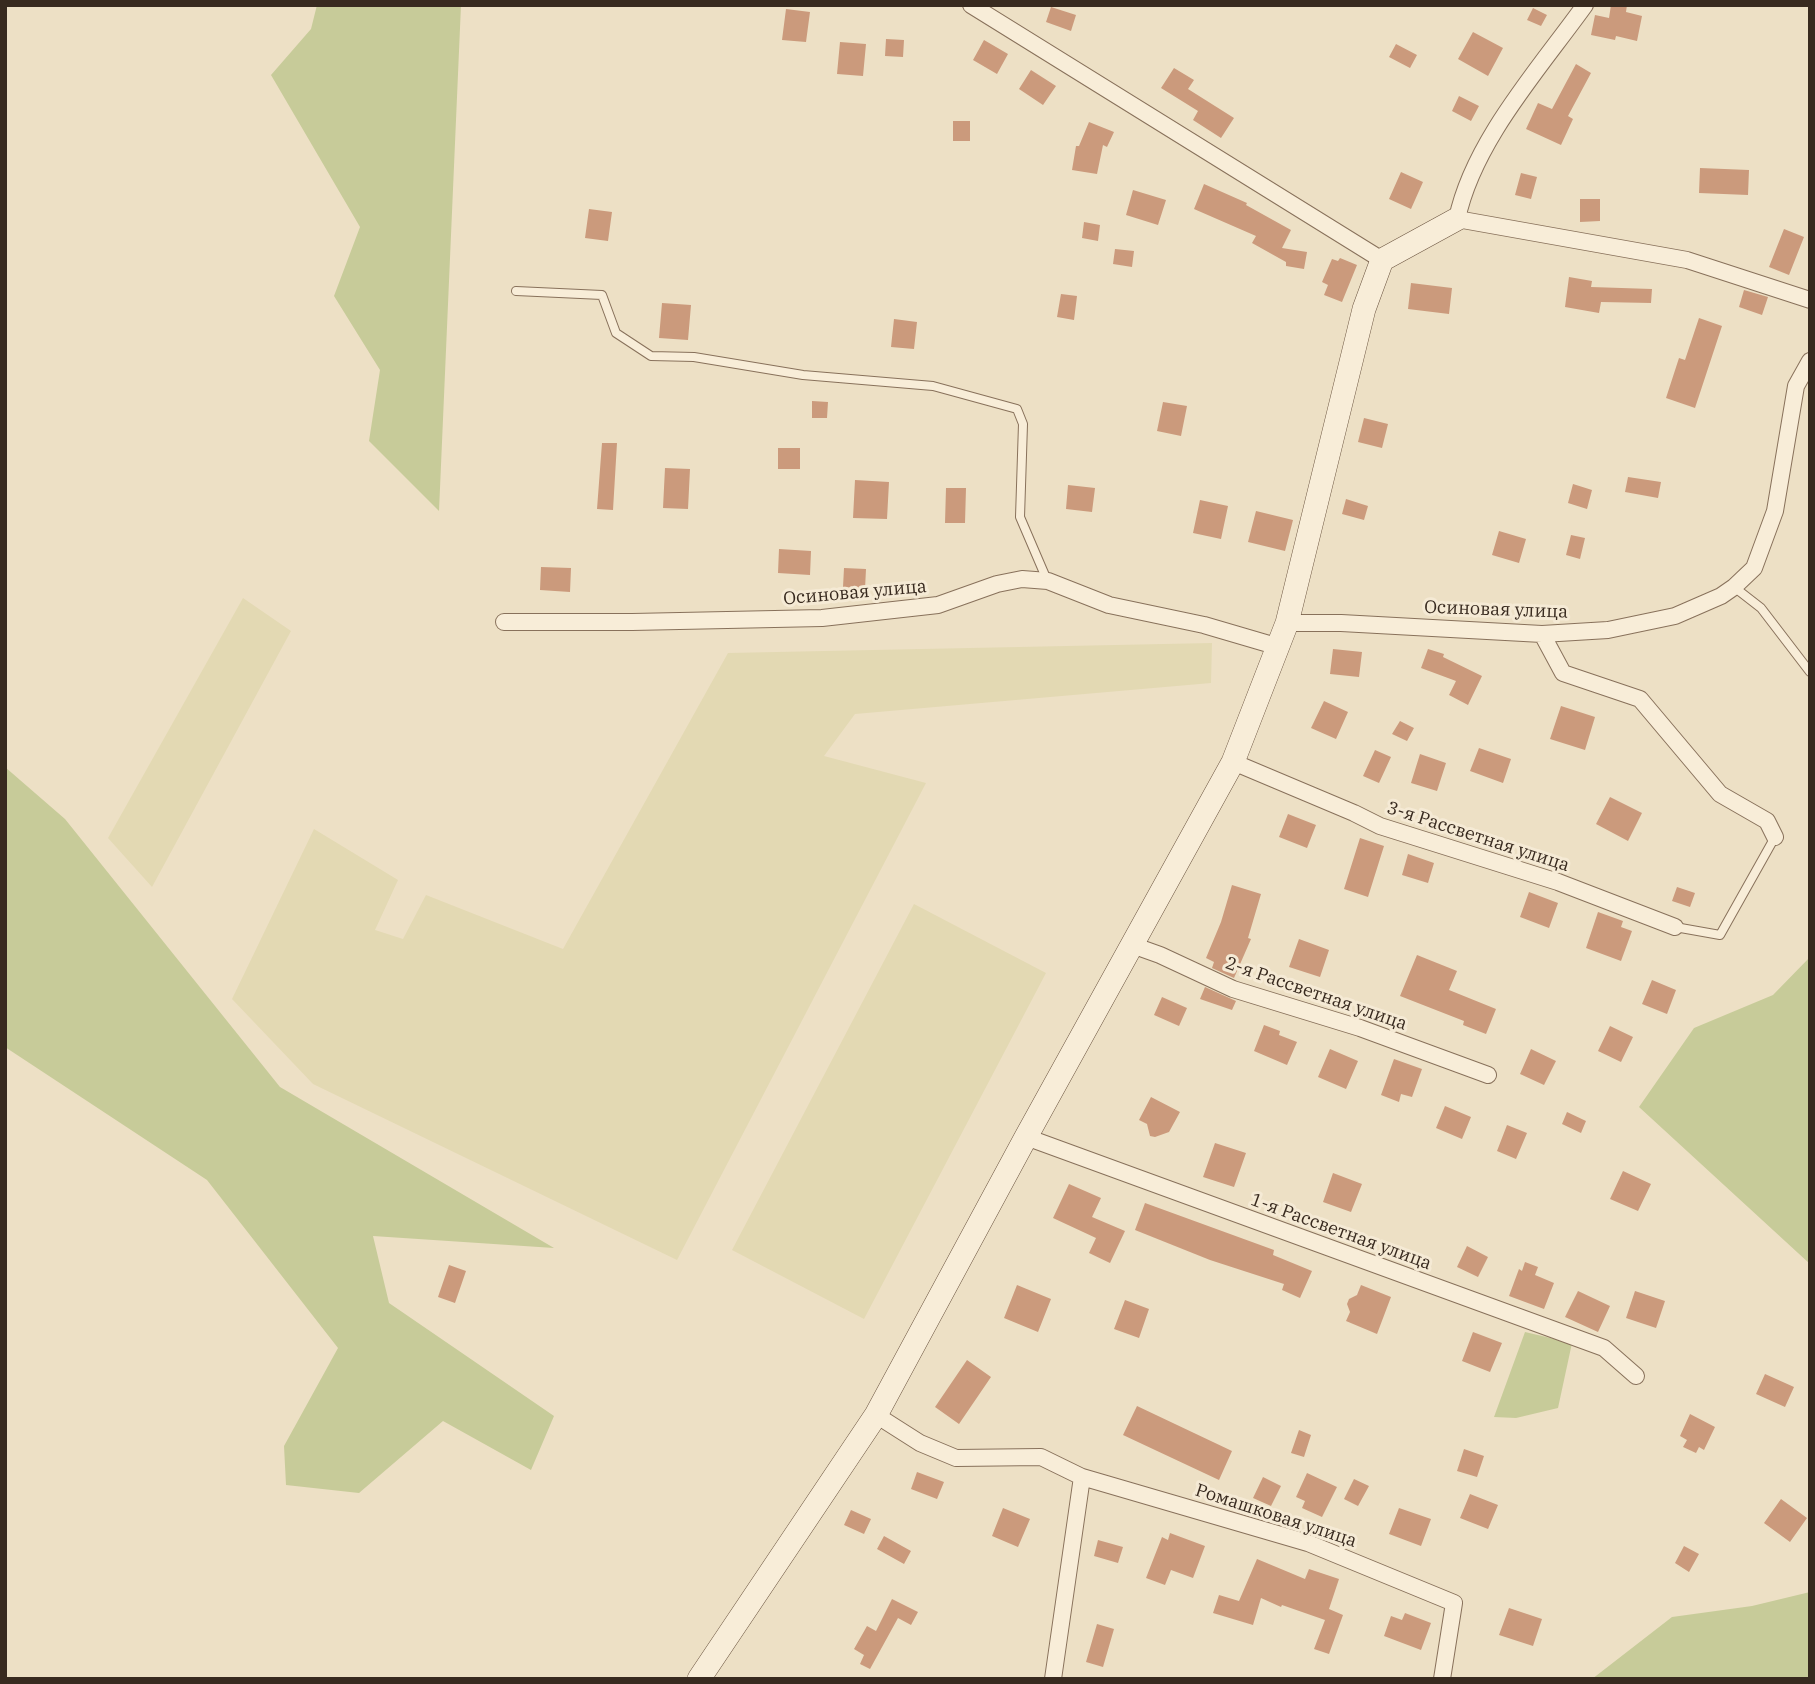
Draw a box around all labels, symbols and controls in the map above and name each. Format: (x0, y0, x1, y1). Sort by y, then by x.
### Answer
street label: Осиновая улица (782, 576, 928, 610)
street label: Осиновая улица (1424, 597, 1568, 623)
street label: 3-я Рассветная улица (1384, 797, 1572, 877)
street label: 2-я Рассветная улица (1222, 953, 1410, 1035)
street label: 1-я Рассветная улица (1248, 1189, 1434, 1275)
street label: Ромашковая улица (1193, 1480, 1359, 1552)

